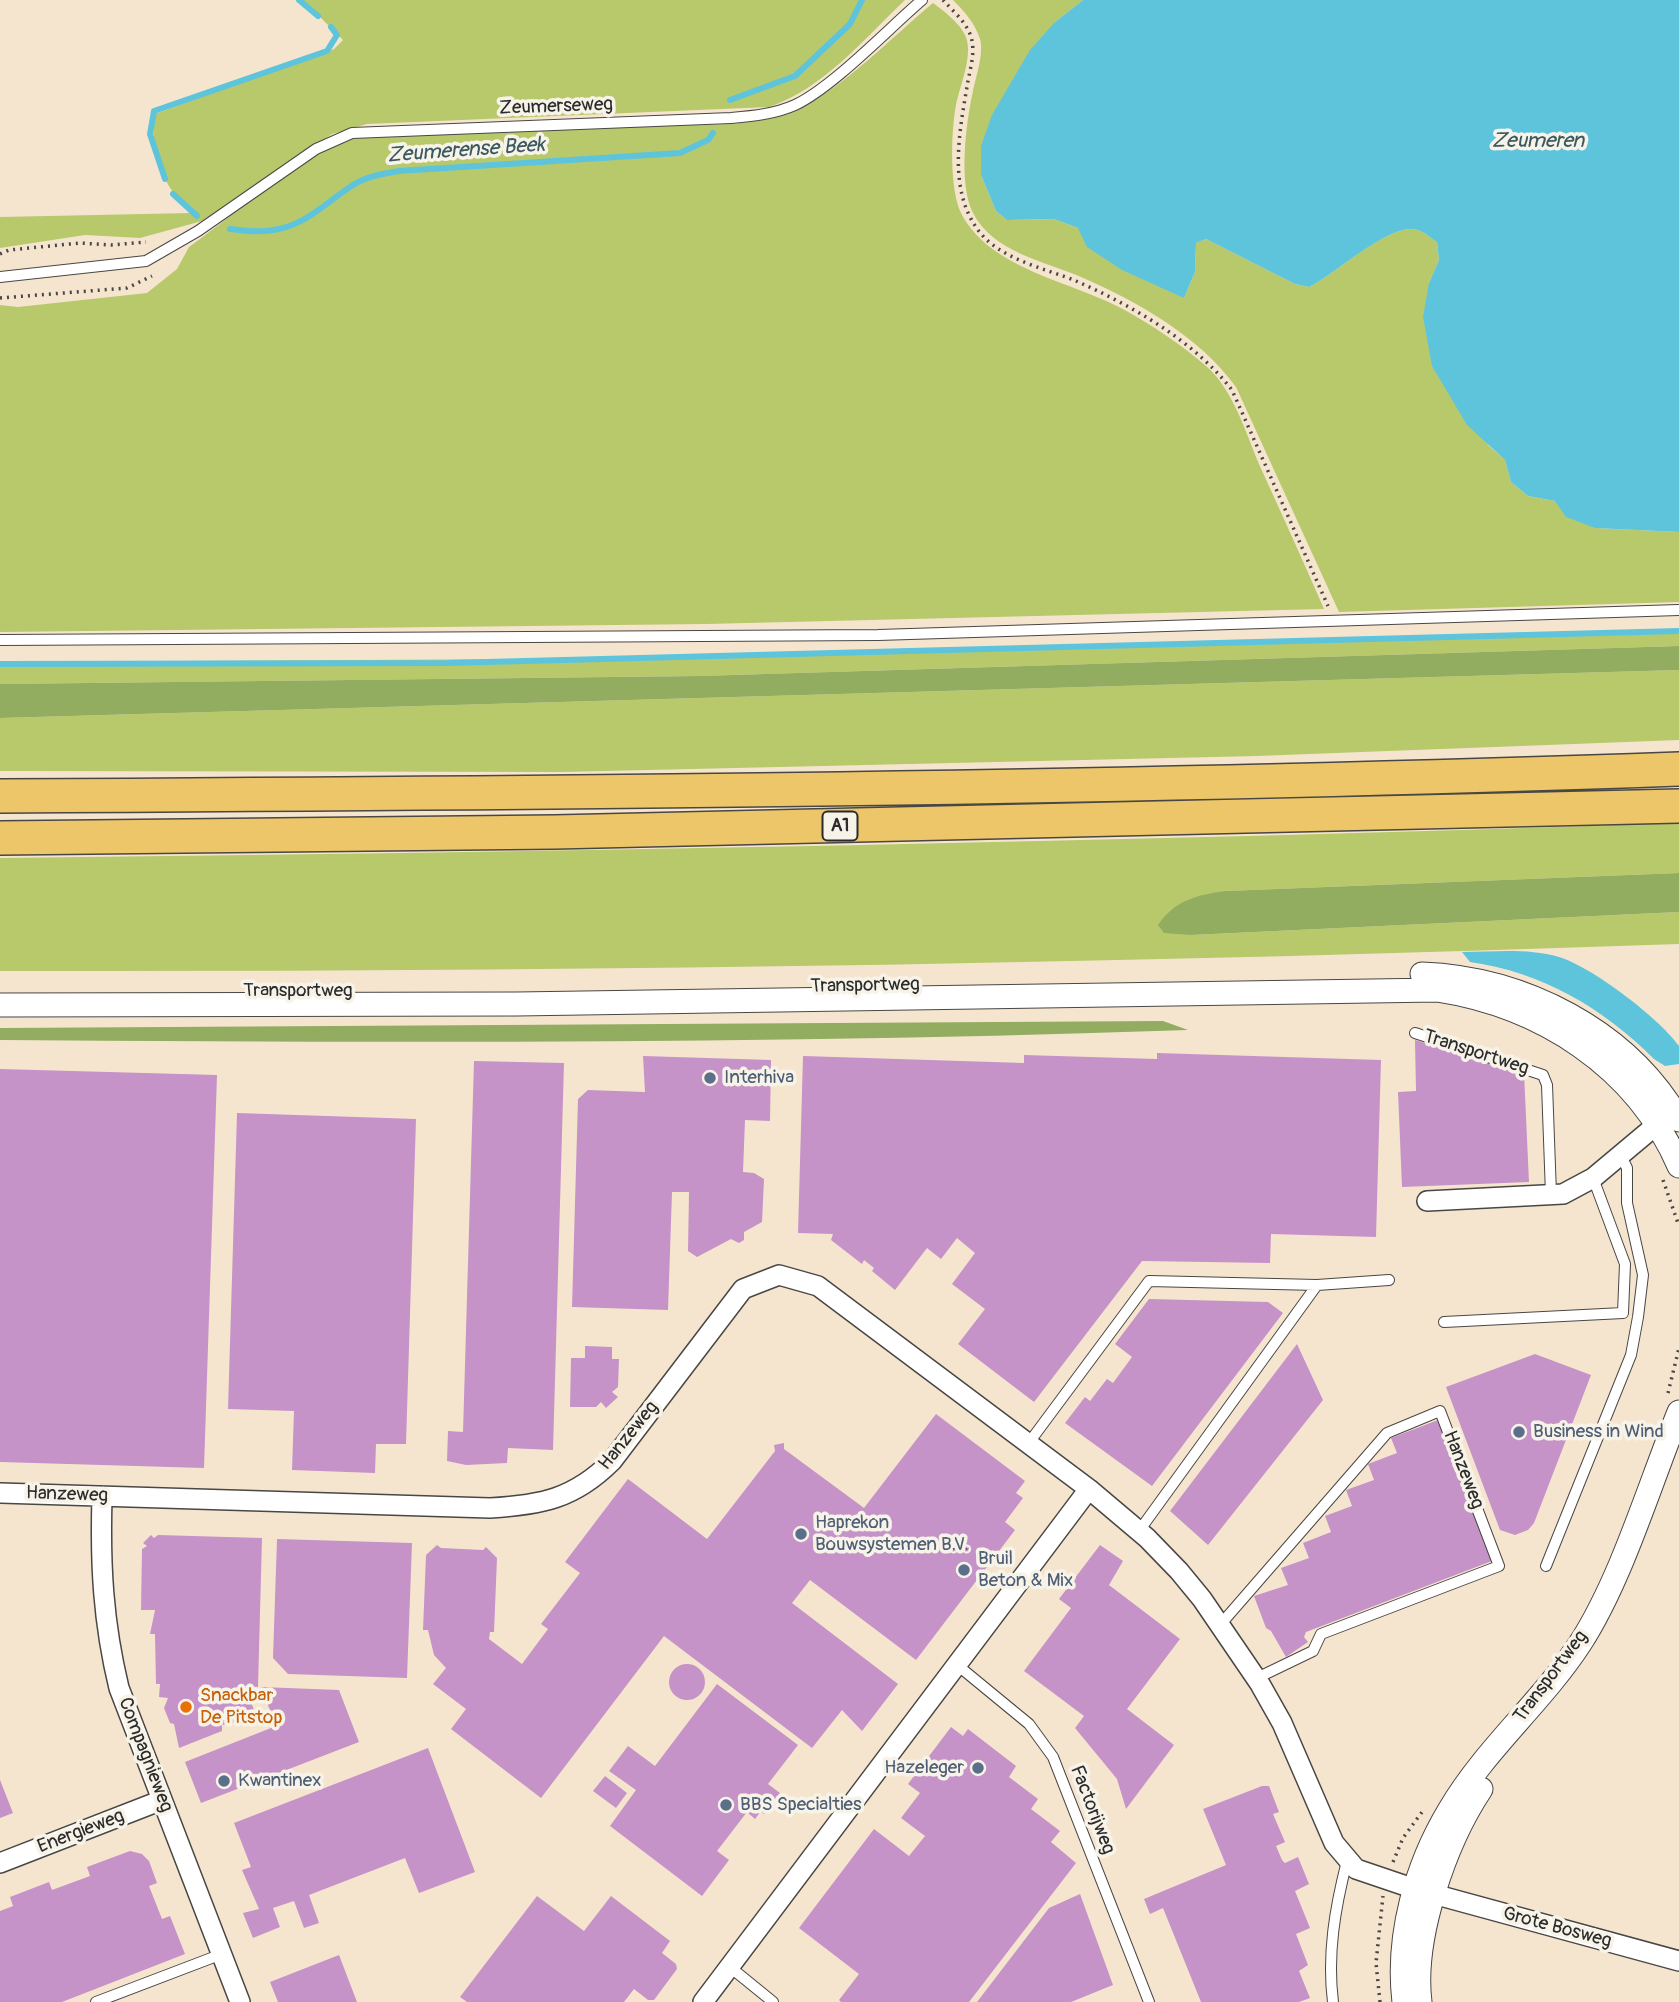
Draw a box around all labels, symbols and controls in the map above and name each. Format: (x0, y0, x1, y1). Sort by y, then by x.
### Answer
street label: Zeumerseweg (499, 94, 613, 120)
water label: Zeumeren (1492, 129, 1584, 155)
water label: Zeumerense Beek (386, 133, 546, 169)
road number: A1 (822, 812, 858, 840)
street label: Transportweg (810, 974, 920, 998)
street label: Transportweg (243, 980, 353, 1002)
street label: Transportweg (1421, 1025, 1531, 1081)
place label: Interhiva (724, 1067, 794, 1089)
marker: Interhiva (702, 1070, 718, 1086)
street label: Hanzeweg (594, 1397, 664, 1475)
place label: Business in Wind (1533, 1421, 1664, 1443)
marker: Business in Wind (1511, 1424, 1527, 1440)
street label: Hanzeweg (1438, 1428, 1488, 1512)
street label: Hanzeweg (26, 1482, 108, 1508)
place label: Haprekon Bouwsystemen B.V. (815, 1512, 969, 1556)
marker: Haprekon Bouwsystemen B.V. (793, 1526, 809, 1542)
place label: Bruil Beton & Mix (978, 1548, 1073, 1592)
marker: Bruil Beton & Mix (956, 1562, 972, 1578)
street label: Transportweg (1509, 1627, 1593, 1727)
place label: Snackbar De Pitstop (200, 1685, 282, 1729)
street label: Compagnieweg (113, 1695, 177, 1815)
marker: Snackbar De Pitstop (178, 1699, 194, 1715)
place label: Hazeleger (884, 1757, 964, 1779)
marker: Hazeleger (970, 1760, 986, 1776)
street label: Factorijweg (1065, 1762, 1119, 1858)
place label: Kwantinex (238, 1770, 322, 1792)
marker: Kwantinex (216, 1773, 232, 1789)
place label: BBS Specialties (740, 1794, 861, 1816)
marker: BBS Specialties (718, 1797, 734, 1813)
street label: Energieweg (35, 1805, 127, 1859)
street label: Grote Bosweg (1500, 1903, 1614, 1953)

